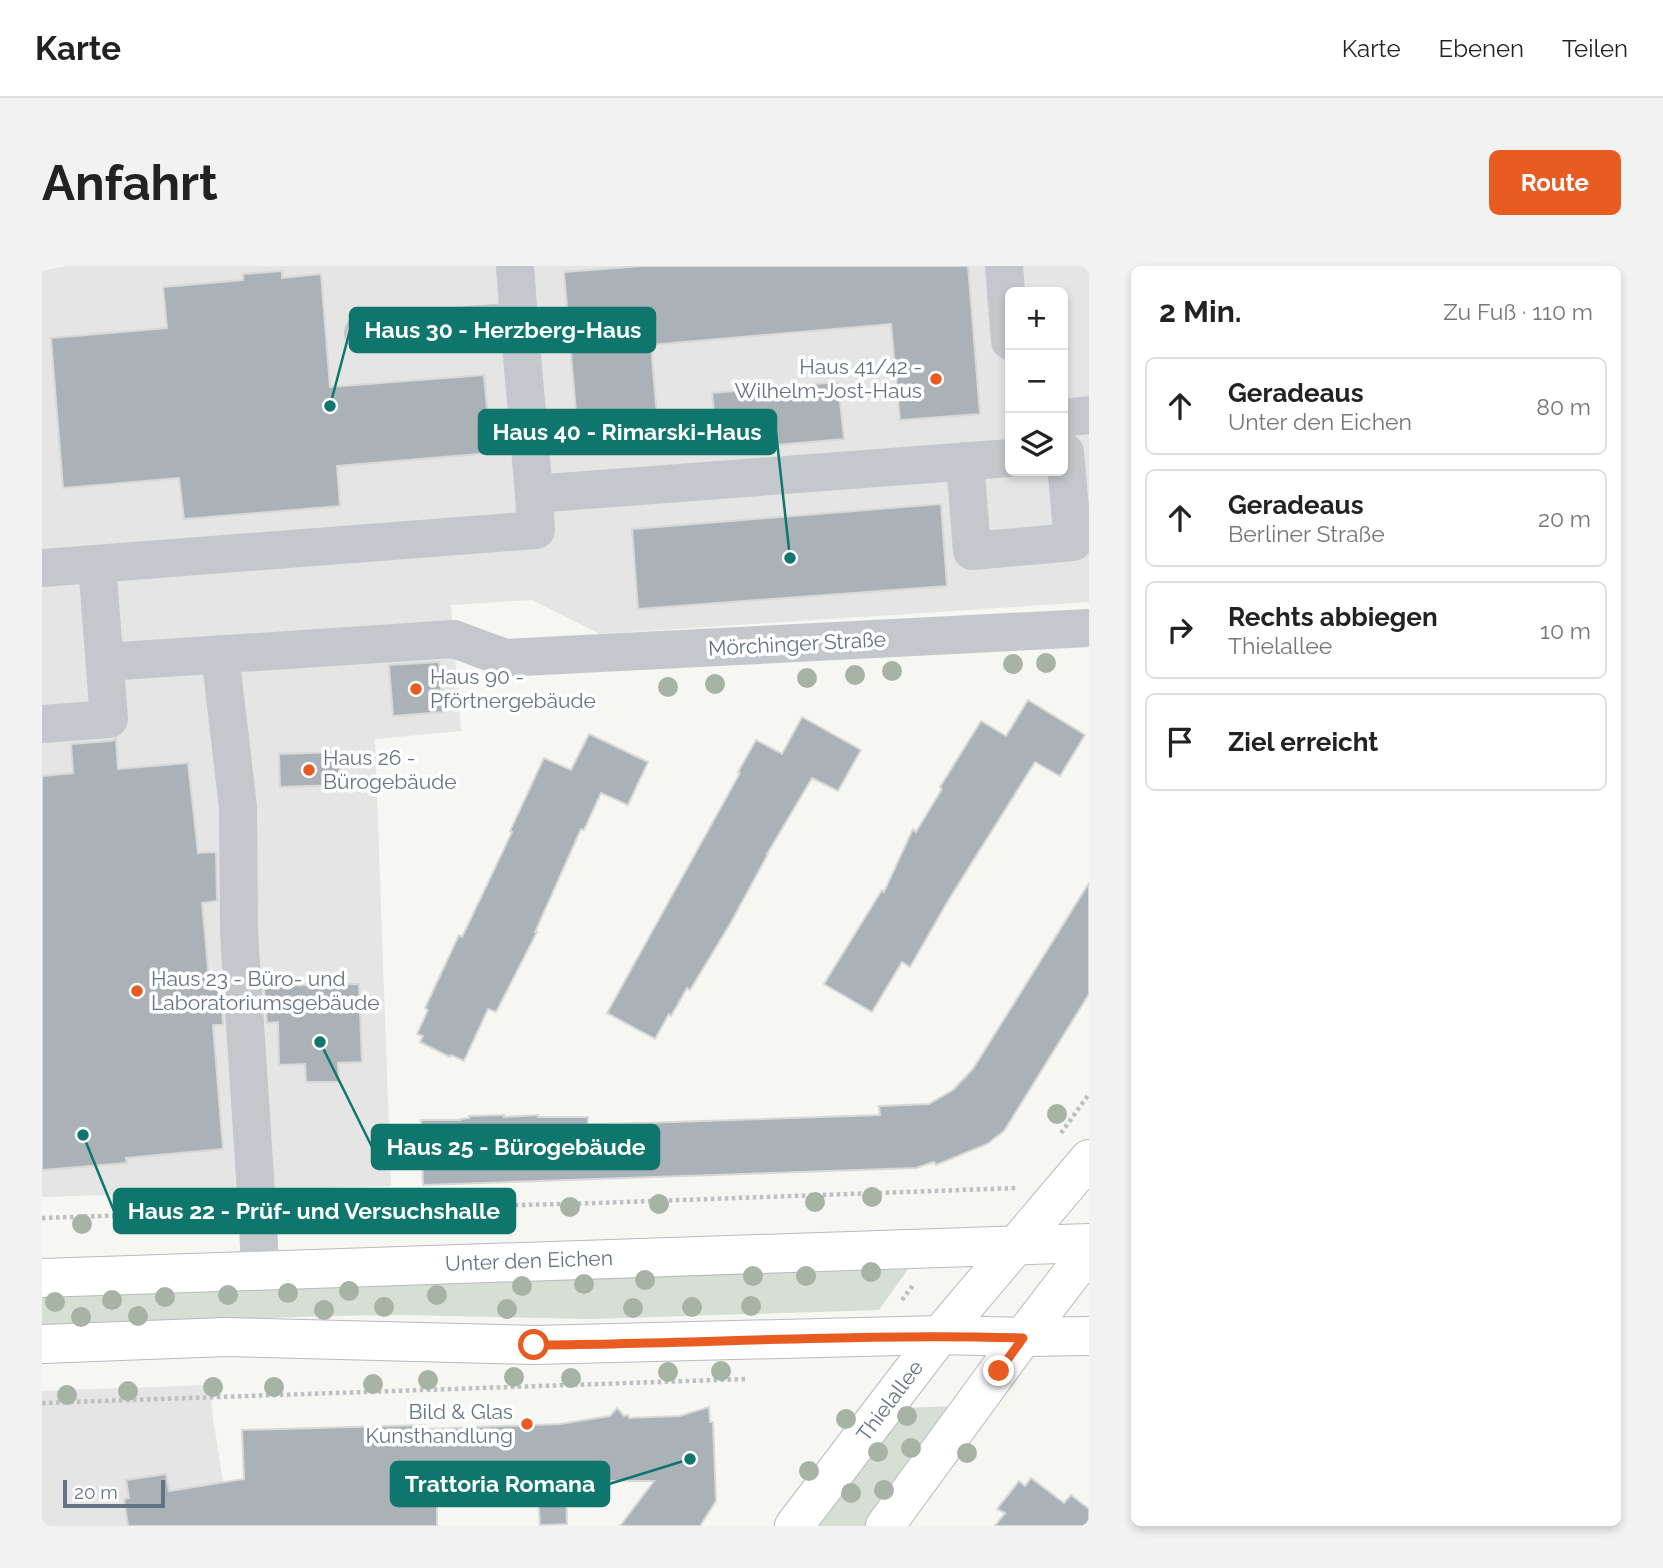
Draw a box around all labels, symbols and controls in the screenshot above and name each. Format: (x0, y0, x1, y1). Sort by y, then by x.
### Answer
text: Karte (35, 29, 121, 68)
text: Karte (1342, 34, 1401, 63)
text: Ebenen (1439, 34, 1524, 63)
text: Teilen (1562, 34, 1628, 63)
button: Route (1489, 150, 1621, 215)
text: Anfahrt (42, 154, 218, 211)
map controls (1005, 287, 1068, 476)
button: + (1005, 287, 1068, 350)
text: 2 Min. (1159, 294, 1242, 329)
text: Zu Fuß · 110 m (1443, 298, 1593, 325)
callout: Haus 30 - Herzberg-Haus (350, 308, 655, 352)
text: Haus 30 - Herzberg-Haus (365, 316, 641, 343)
button: − (1005, 350, 1068, 413)
place label: Haus 41/42 - Wilhelm-Jost-Haus (735, 354, 922, 403)
marker: Haus 41/42 - Wilhelm-Jost-Haus (928, 371, 944, 387)
text: Geradeaus (1228, 378, 1364, 408)
icon: ahead (1161, 387, 1199, 425)
text: 80 m (1536, 393, 1591, 420)
text: Unter den Eichen (1228, 408, 1412, 435)
callout: Haus 40 - Rimarski-Haus (479, 410, 776, 454)
button: layers (1005, 413, 1068, 476)
text: Haus 40 - Rimarski-Haus (492, 418, 762, 445)
text: Geradeaus (1228, 490, 1364, 520)
icon: ahead (1161, 499, 1199, 537)
text: 20 m (1538, 505, 1591, 532)
text: Berliner Straße (1228, 520, 1385, 547)
text: Rechts abbiegen (1228, 602, 1438, 632)
icon: right (1161, 611, 1199, 649)
text: 10 m (1540, 617, 1591, 644)
street label: Mörchinger Straße (707, 626, 887, 661)
text: Thielallee (1228, 632, 1332, 659)
place label: Haus 90 - Pförtnergebäude (430, 664, 596, 713)
marker: Haus 90 - Pförtnergebäude (408, 681, 424, 697)
icon: arrive (1161, 723, 1199, 761)
text: Ziel erreicht (1228, 727, 1378, 757)
place label: Haus 26 - Bürogebäude (323, 745, 457, 794)
marker: Haus 26 - Bürogebäude (301, 762, 317, 778)
place label: Haus 23 - Büro- und Laboratoriumsgebäude (151, 966, 380, 1015)
marker: Haus 23 - Büro- und Laboratoriumsgebäude (129, 983, 145, 999)
callout: Haus 25 - Bürogebäude (372, 1125, 659, 1169)
text: Haus 25 - Bürogebäude (386, 1133, 646, 1160)
callout: Haus 22 - Prüf- und Versuchshalle (114, 1189, 515, 1233)
text: Haus 22 - Prüf- und Versuchshalle (128, 1197, 500, 1224)
street label: Unter den Eichen (445, 1245, 613, 1276)
route start (518, 1329, 549, 1360)
street label: Thielallee (851, 1355, 928, 1446)
route end (983, 1355, 1014, 1386)
place label: Bild & Glas Kunsthandlung (366, 1399, 513, 1448)
marker: Bild & Glas Kunsthandlung (519, 1416, 535, 1432)
callout: Trattoria Romana (391, 1462, 609, 1506)
text: Trattoria Romana (405, 1470, 595, 1497)
scale bar (63, 1477, 164, 1509)
text: 20 m (74, 1481, 118, 1503)

